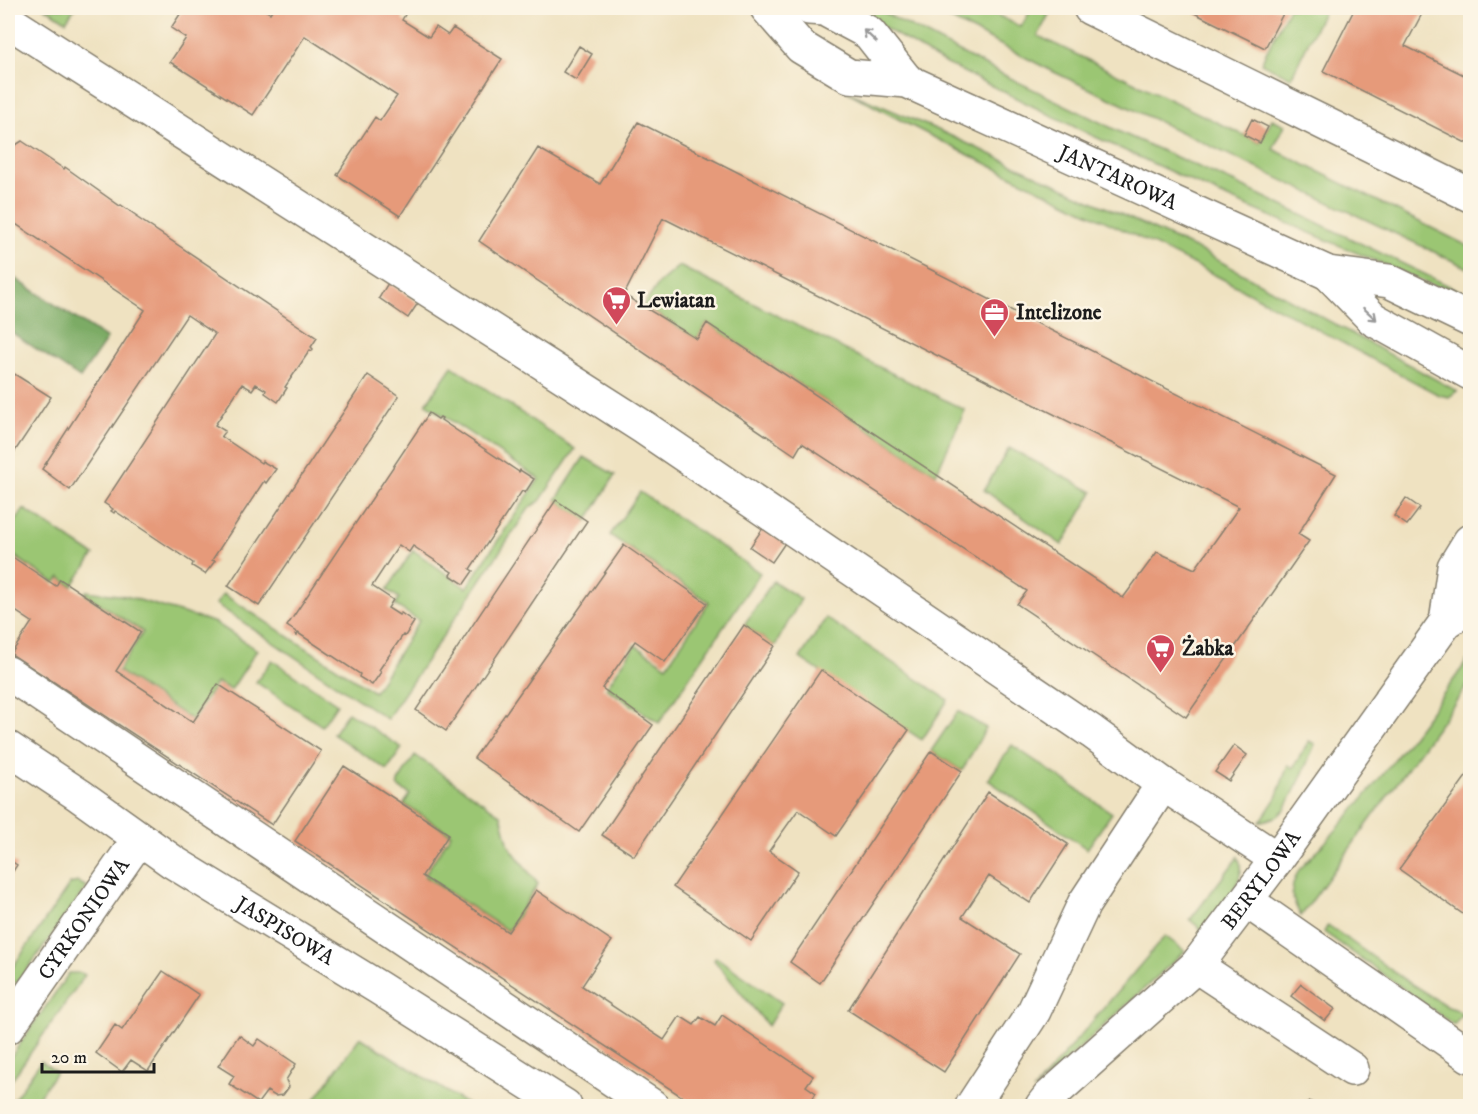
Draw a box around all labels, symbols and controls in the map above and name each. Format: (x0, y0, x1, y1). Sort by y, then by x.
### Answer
one-way arrow (862, 29, 877, 43)
street label: JANTAROWA (1052, 139, 1182, 217)
supermarket icon: Lewiatan (600, 284, 632, 326)
place label: Lewiatan (637, 288, 716, 314)
office icon: Intelizone (979, 296, 1011, 338)
place label: Intelizone (1016, 300, 1102, 326)
one-way arrow (1361, 307, 1377, 321)
supermarket icon: Żabka (1145, 632, 1177, 674)
place label: Żabka (1182, 634, 1235, 662)
street label: BERYLOWA (1216, 825, 1307, 935)
street label: CYRKONIOWA (33, 853, 136, 985)
street label: JASPISOWA (229, 890, 339, 972)
scale bar (42, 1036, 154, 1074)
text: 20 m (51, 1047, 87, 1069)

